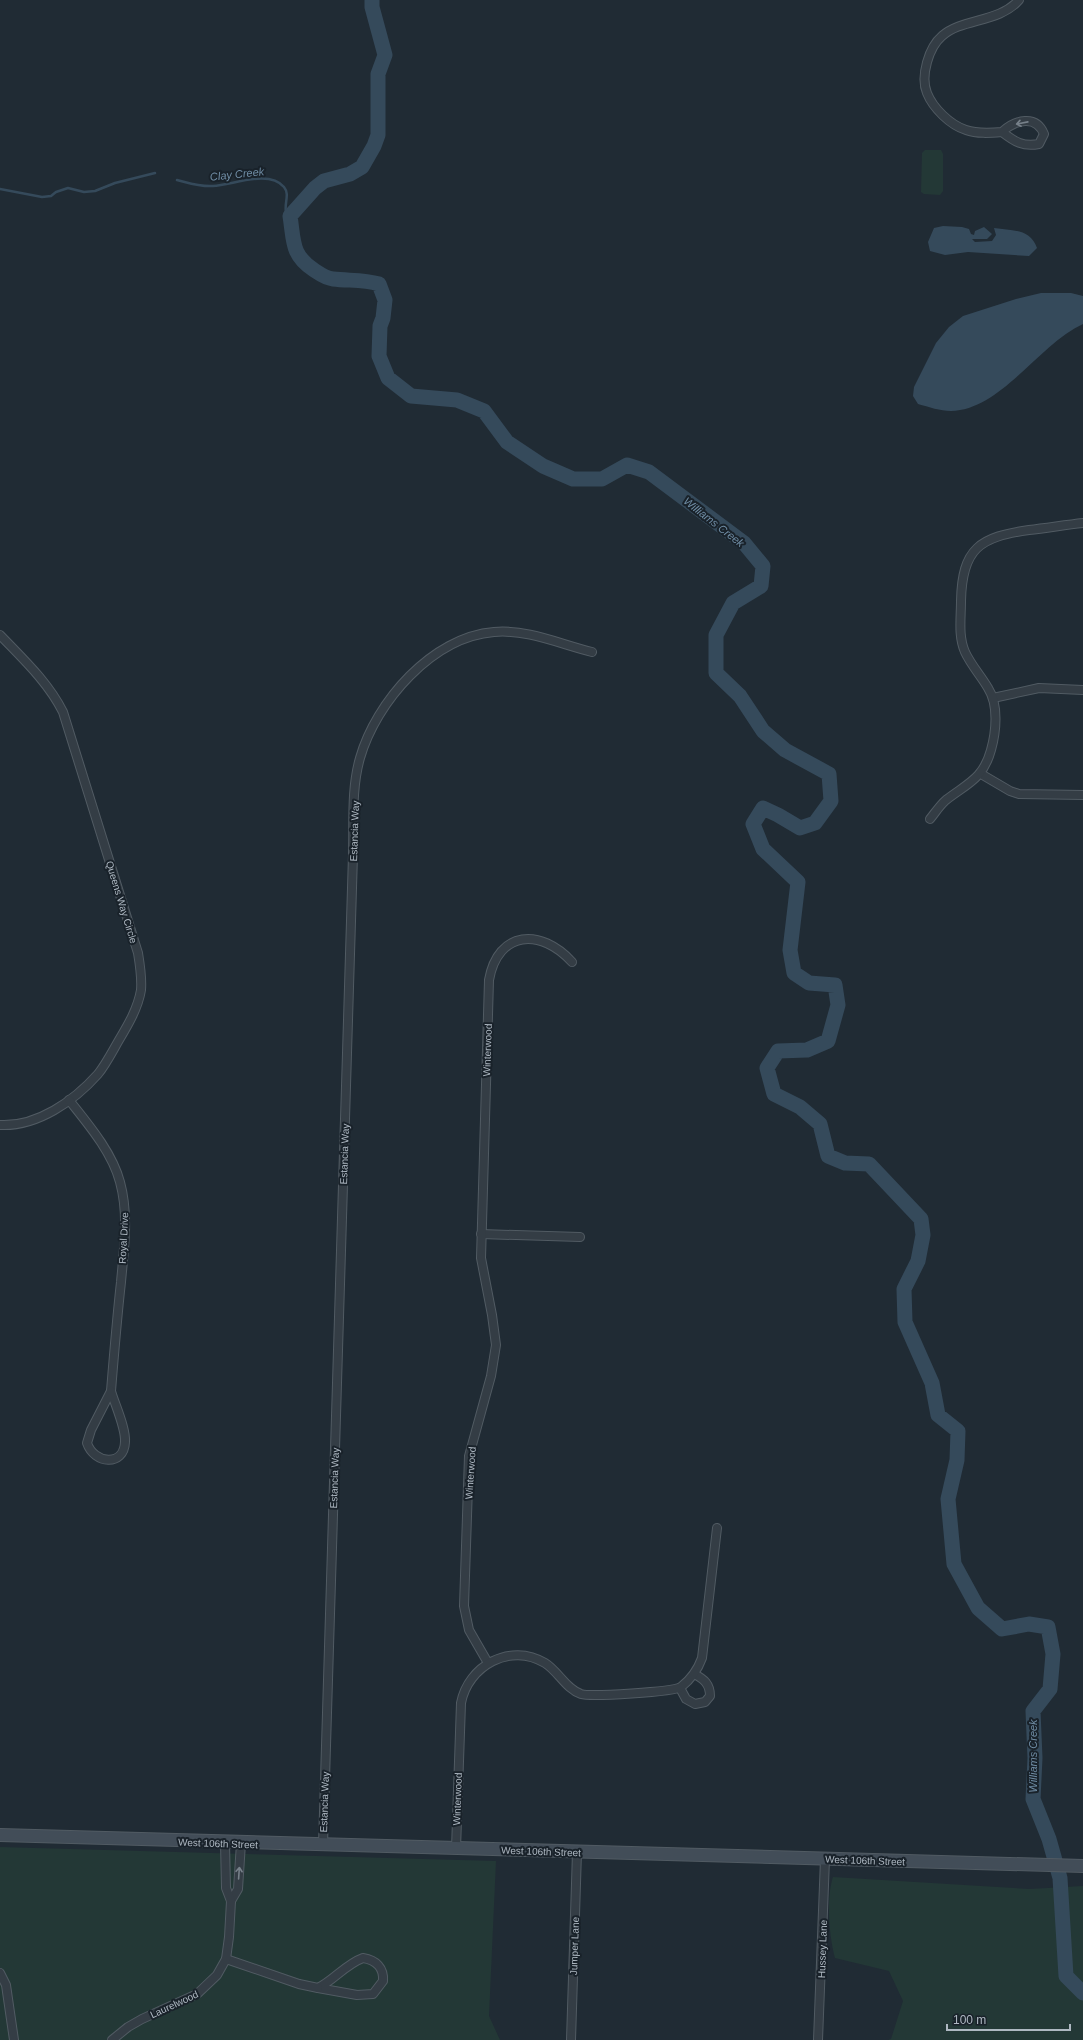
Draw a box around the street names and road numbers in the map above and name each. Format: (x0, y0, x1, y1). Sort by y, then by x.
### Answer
street label: Estancia Way (348, 800, 361, 862)
street label: Queens Way Circle (104, 860, 139, 945)
street label: Winterwood (481, 1023, 494, 1077)
street label: Estancia Way (338, 1123, 351, 1185)
street label: Royal Drive (117, 1211, 130, 1264)
street label: Winterwood (463, 1446, 478, 1500)
street label: Estancia Way (328, 1447, 341, 1509)
street label: Estancia Way (318, 1771, 331, 1833)
street label: Winterwood (451, 1772, 464, 1826)
street label: West 106th Street (178, 1837, 258, 1850)
street label: West 106th Street (501, 1845, 581, 1858)
street label: West 106th Street (825, 1854, 905, 1867)
street label: Jumper Lane (568, 1916, 581, 1975)
street label: Hussey Lane (816, 1919, 829, 1978)
street label: Laurelwood (148, 1989, 200, 2020)

